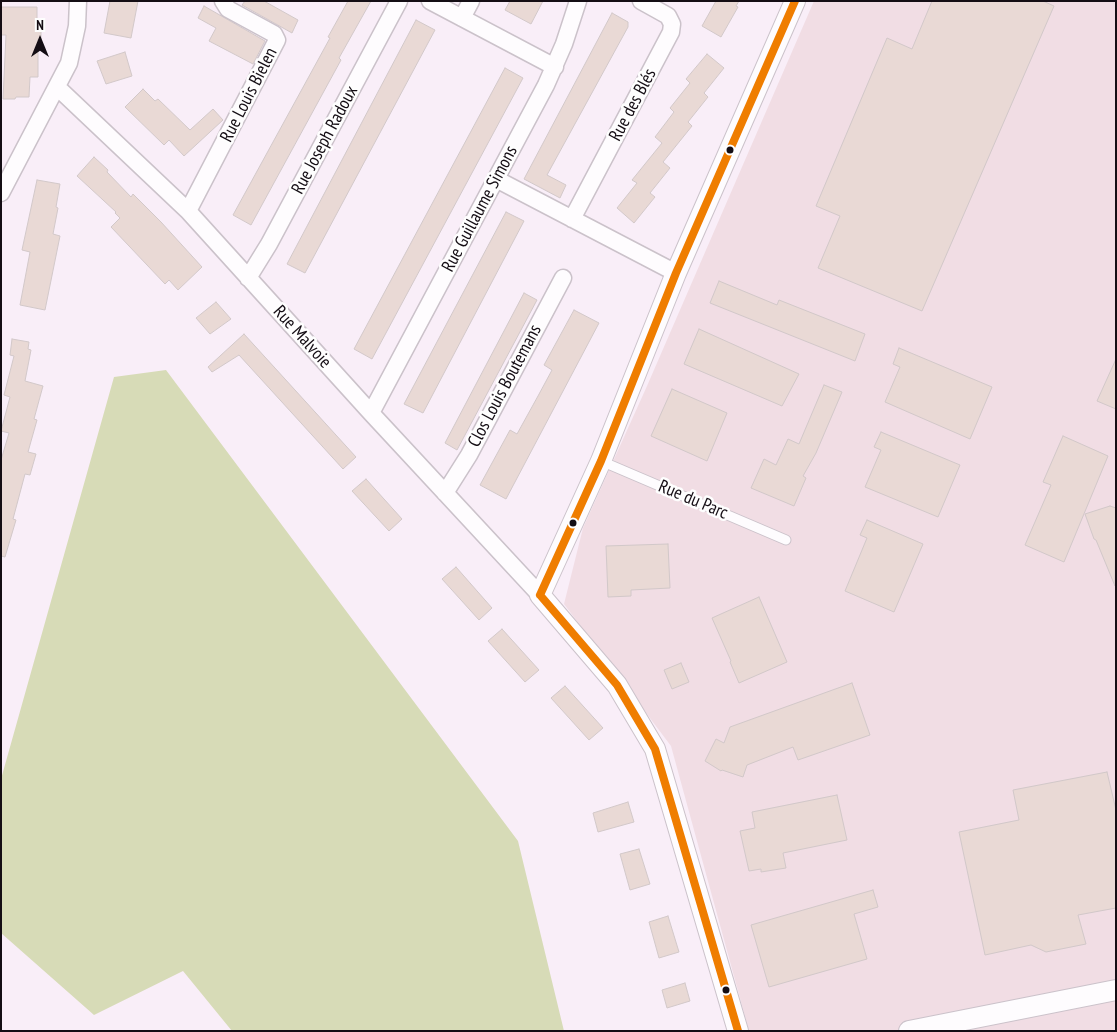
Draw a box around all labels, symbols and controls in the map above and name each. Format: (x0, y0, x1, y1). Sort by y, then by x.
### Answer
north arrow (15, 15, 65, 65)
text: N (36, 16, 44, 34)
street label: Rue Louis Bielen (216, 44, 282, 146)
street label: Rue des Blés (605, 65, 661, 145)
street label: Rue Joseph Radoux (287, 82, 363, 198)
street label: Rue Guillaume Simons (438, 142, 522, 276)
unlabelled marker (725, 145, 735, 155)
street label: Rue Malvoie (268, 301, 336, 373)
street label: Clos Louis Boutemans (464, 321, 546, 451)
street label: Rue du Parc (655, 476, 731, 524)
unlabelled marker (568, 518, 578, 528)
unlabelled marker (721, 985, 731, 995)

